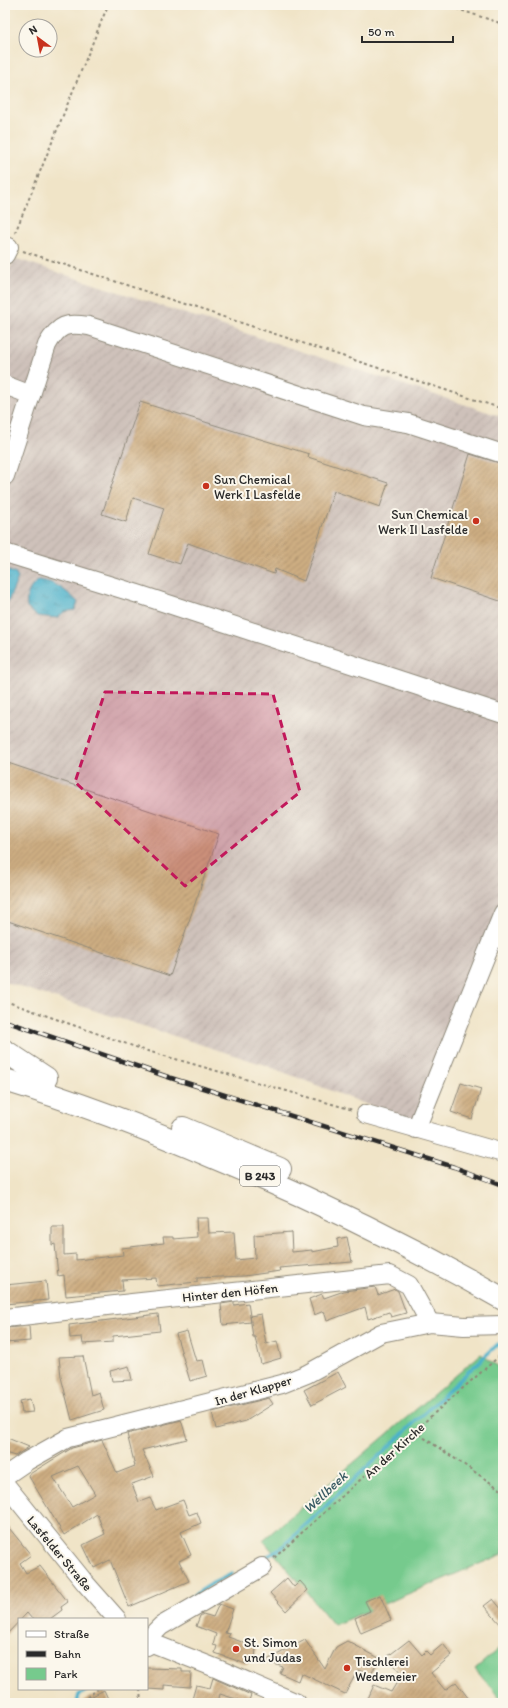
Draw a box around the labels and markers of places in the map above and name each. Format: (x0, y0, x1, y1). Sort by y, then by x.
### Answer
place label: Sun Chemical Werk I Lasfelde (214, 472, 301, 502)
marker: Sun Chemical Werk I Lasfelde (201, 481, 211, 491)
place label: Sun Chemical Werk II Lasfelde (378, 507, 468, 537)
marker: Sun Chemical Werk II Lasfelde (471, 516, 481, 526)
place label: St. Simon und Judas (244, 1635, 302, 1665)
marker: St. Simon und Judas (231, 1644, 241, 1654)
place label: Tischlerei Wedemeier (355, 1654, 417, 1684)
marker: Tischlerei Wedemeier (342, 1663, 352, 1673)

